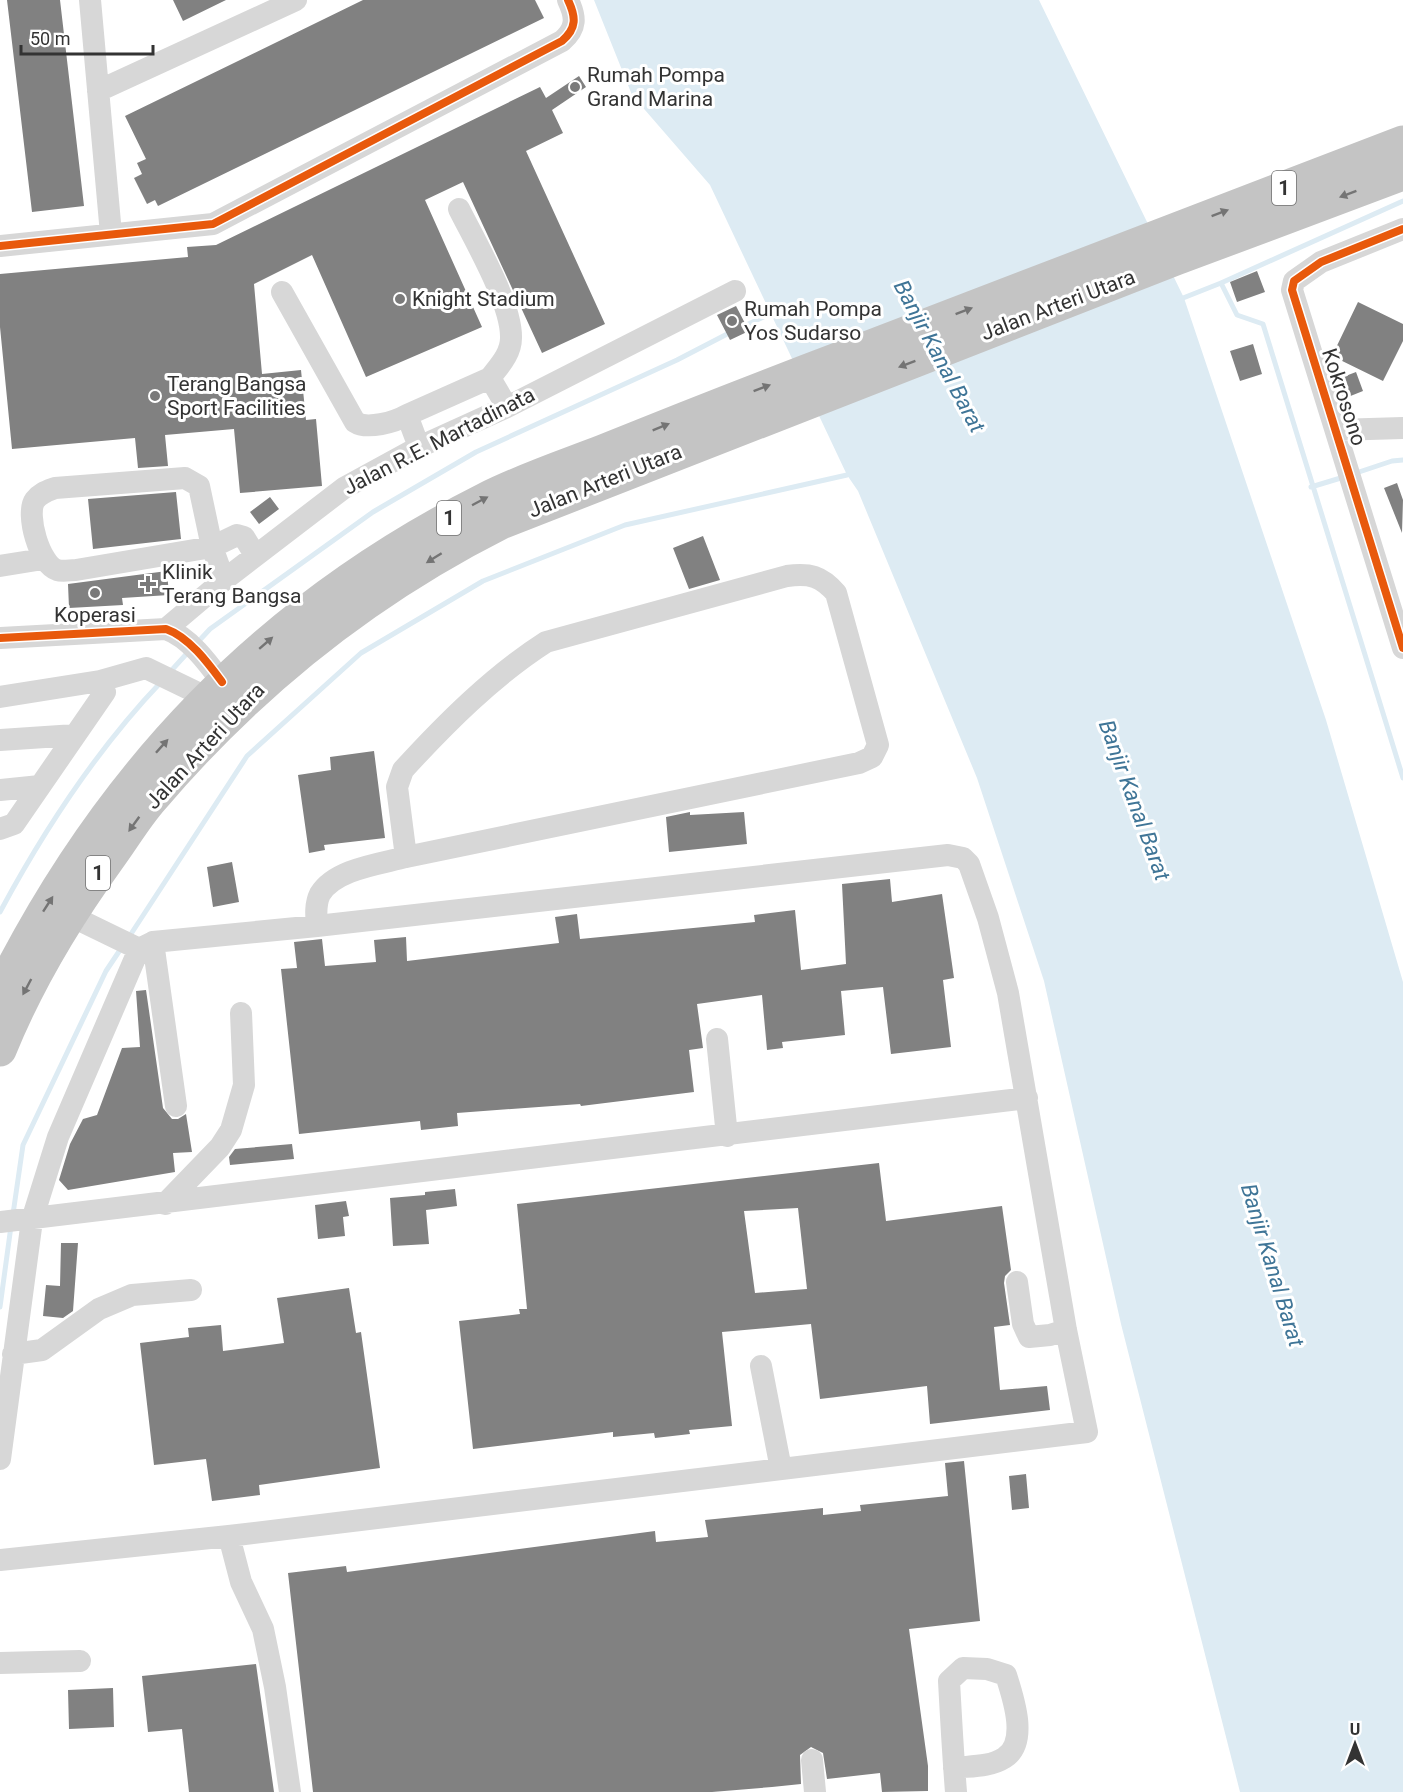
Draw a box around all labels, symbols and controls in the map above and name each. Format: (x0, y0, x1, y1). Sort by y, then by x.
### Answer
scale bar (21, 18, 153, 56)
text: 50 m (30, 28, 70, 49)
place label: Rumah Pompa Grand Marina (587, 63, 725, 111)
marker: Rumah Pompa Grand Marina (568, 80, 582, 94)
road number: 1 (1272, 171, 1296, 205)
one-way arrow (1339, 190, 1357, 200)
one-way arrow (1211, 208, 1229, 218)
street label: Jalan Arteri Utara (978, 265, 1138, 345)
water label: Banjir Kanal Barat (889, 276, 991, 438)
place label: Knight Stadium (412, 287, 555, 311)
marker: Knight Stadium (393, 292, 407, 306)
place label: Rumah Pompa Yos Sudarso (744, 297, 882, 345)
one-way arrow (955, 305, 973, 315)
marker: Rumah Pompa Yos Sudarso (725, 314, 739, 328)
street label: Kokrosono (1317, 345, 1371, 449)
one-way arrow (897, 359, 915, 369)
place label: Terang Bangsa Sport Facilities (167, 372, 307, 420)
street label: Jalan R.E. Martadinata (339, 382, 539, 500)
one-way arrow (753, 383, 771, 392)
marker: Terang Bangsa Sport Facilities (148, 389, 162, 403)
one-way arrow (652, 422, 670, 431)
street label: Jalan Arteri Utara (525, 439, 685, 523)
one-way arrow (472, 496, 489, 506)
road number: 1 (437, 501, 461, 535)
one-way arrow (426, 552, 442, 563)
place label: Klinik Terang Bangsa (162, 560, 302, 608)
marker: Klinik Terang Bangsa (139, 575, 157, 593)
marker: Koperasi (88, 586, 102, 600)
place label: Koperasi (54, 603, 136, 627)
one-way arrow (258, 637, 273, 650)
street label: Jalan Arteri Utara (141, 678, 269, 814)
water label: Banjir Kanal Barat (1094, 717, 1176, 885)
one-way arrow (155, 739, 168, 754)
one-way arrow (128, 817, 140, 832)
road number: 1 (86, 856, 110, 890)
one-way arrow (42, 896, 53, 912)
one-way arrow (22, 979, 32, 996)
water label: Banjir Kanal Barat (1236, 1181, 1309, 1351)
north arrow (1325, 1714, 1385, 1774)
text: U (1350, 1720, 1360, 1739)

